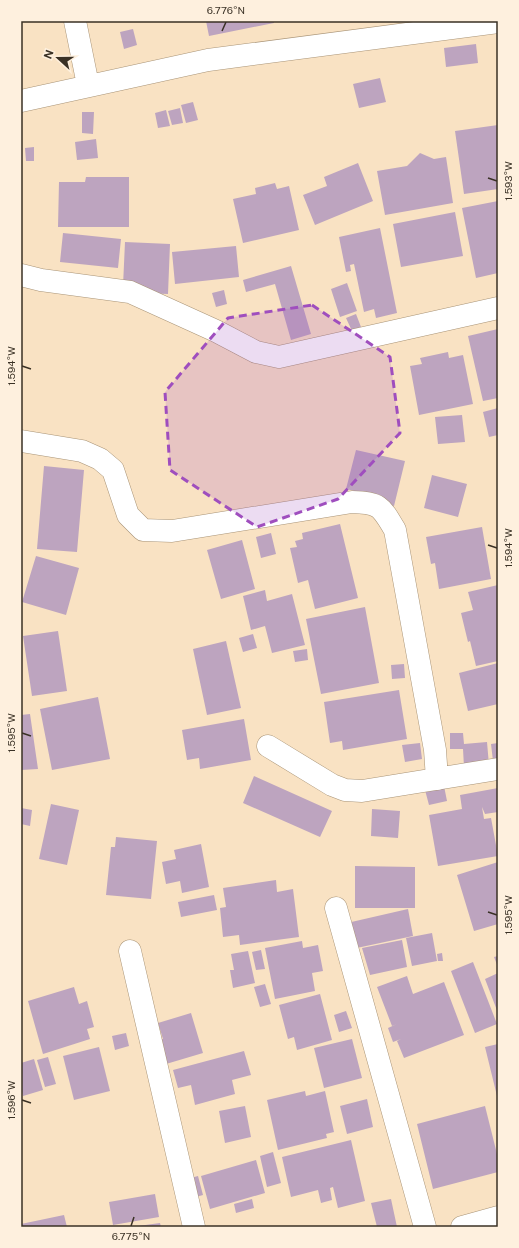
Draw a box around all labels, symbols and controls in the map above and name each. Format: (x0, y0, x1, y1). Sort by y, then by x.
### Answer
text: 6.776°N (207, 4, 245, 16)
north arrow (38, 38, 78, 78)
text: N (42, 48, 56, 61)
text: 1.593°W (502, 161, 514, 201)
text: 1.594°W (5, 346, 17, 386)
text: 1.594°W (502, 528, 514, 568)
text: 1.595°W (5, 713, 17, 753)
text: 1.595°W (502, 895, 514, 935)
text: 1.596°W (5, 1080, 17, 1120)
text: 6.775°N (112, 1230, 150, 1242)

